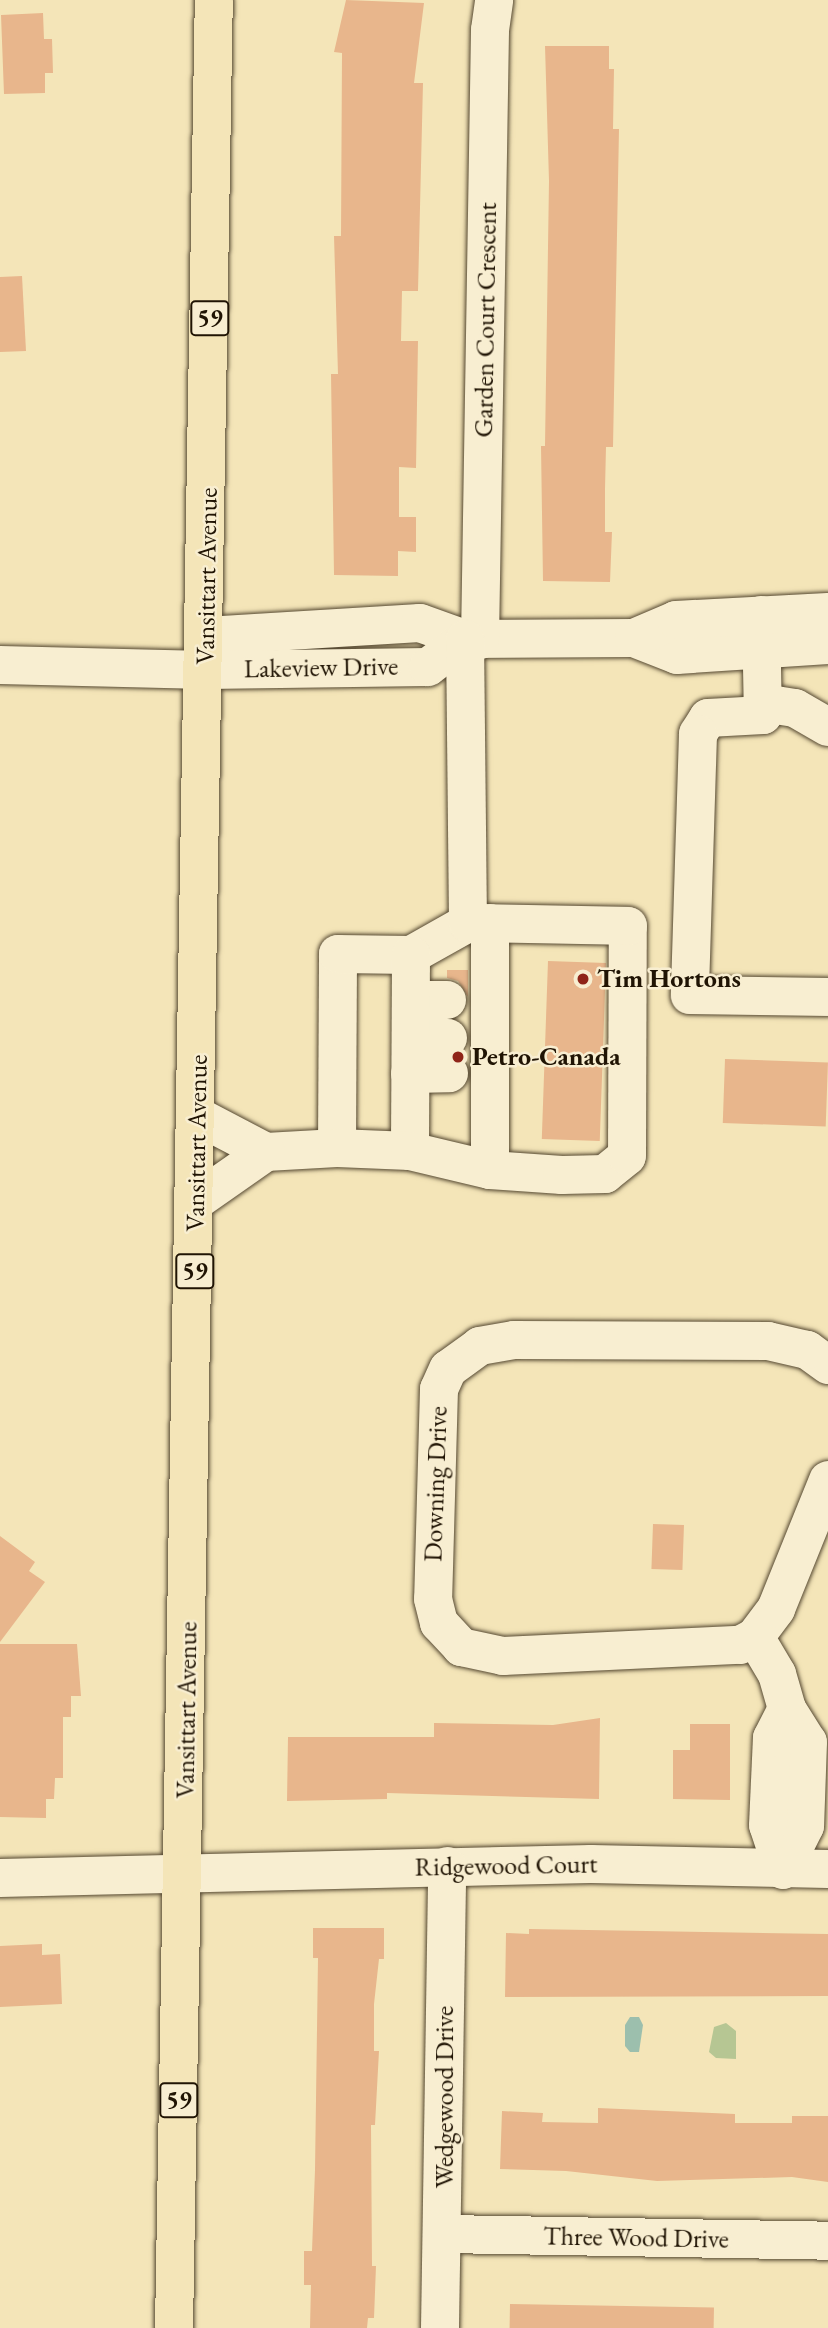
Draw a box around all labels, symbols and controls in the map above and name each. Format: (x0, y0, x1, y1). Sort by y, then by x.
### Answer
street label: Garden Court Crescent (468, 202, 504, 438)
road number: 59 (189, 298, 231, 338)
street label: Vansittart Avenue (190, 487, 224, 665)
street label: Lakeview Drive (244, 651, 398, 685)
place label: Tim Hortons (597, 963, 741, 995)
marker: Tim Hortons (575, 971, 591, 987)
place label: Petro-Canada (472, 1041, 621, 1073)
marker: Petro-Canada (450, 1049, 466, 1065)
street label: Vansittart Avenue (180, 1054, 214, 1232)
road number: 59 (174, 1251, 216, 1292)
street label: Downing Drive (418, 1406, 454, 1562)
street label: Vansittart Avenue (170, 1621, 204, 1799)
street label: Ridgewood Court (414, 1849, 598, 1883)
street label: Wedgewood Drive (429, 2006, 461, 2188)
road number: 59 (158, 2080, 200, 2120)
street label: Three Wood Drive (543, 2221, 729, 2255)

